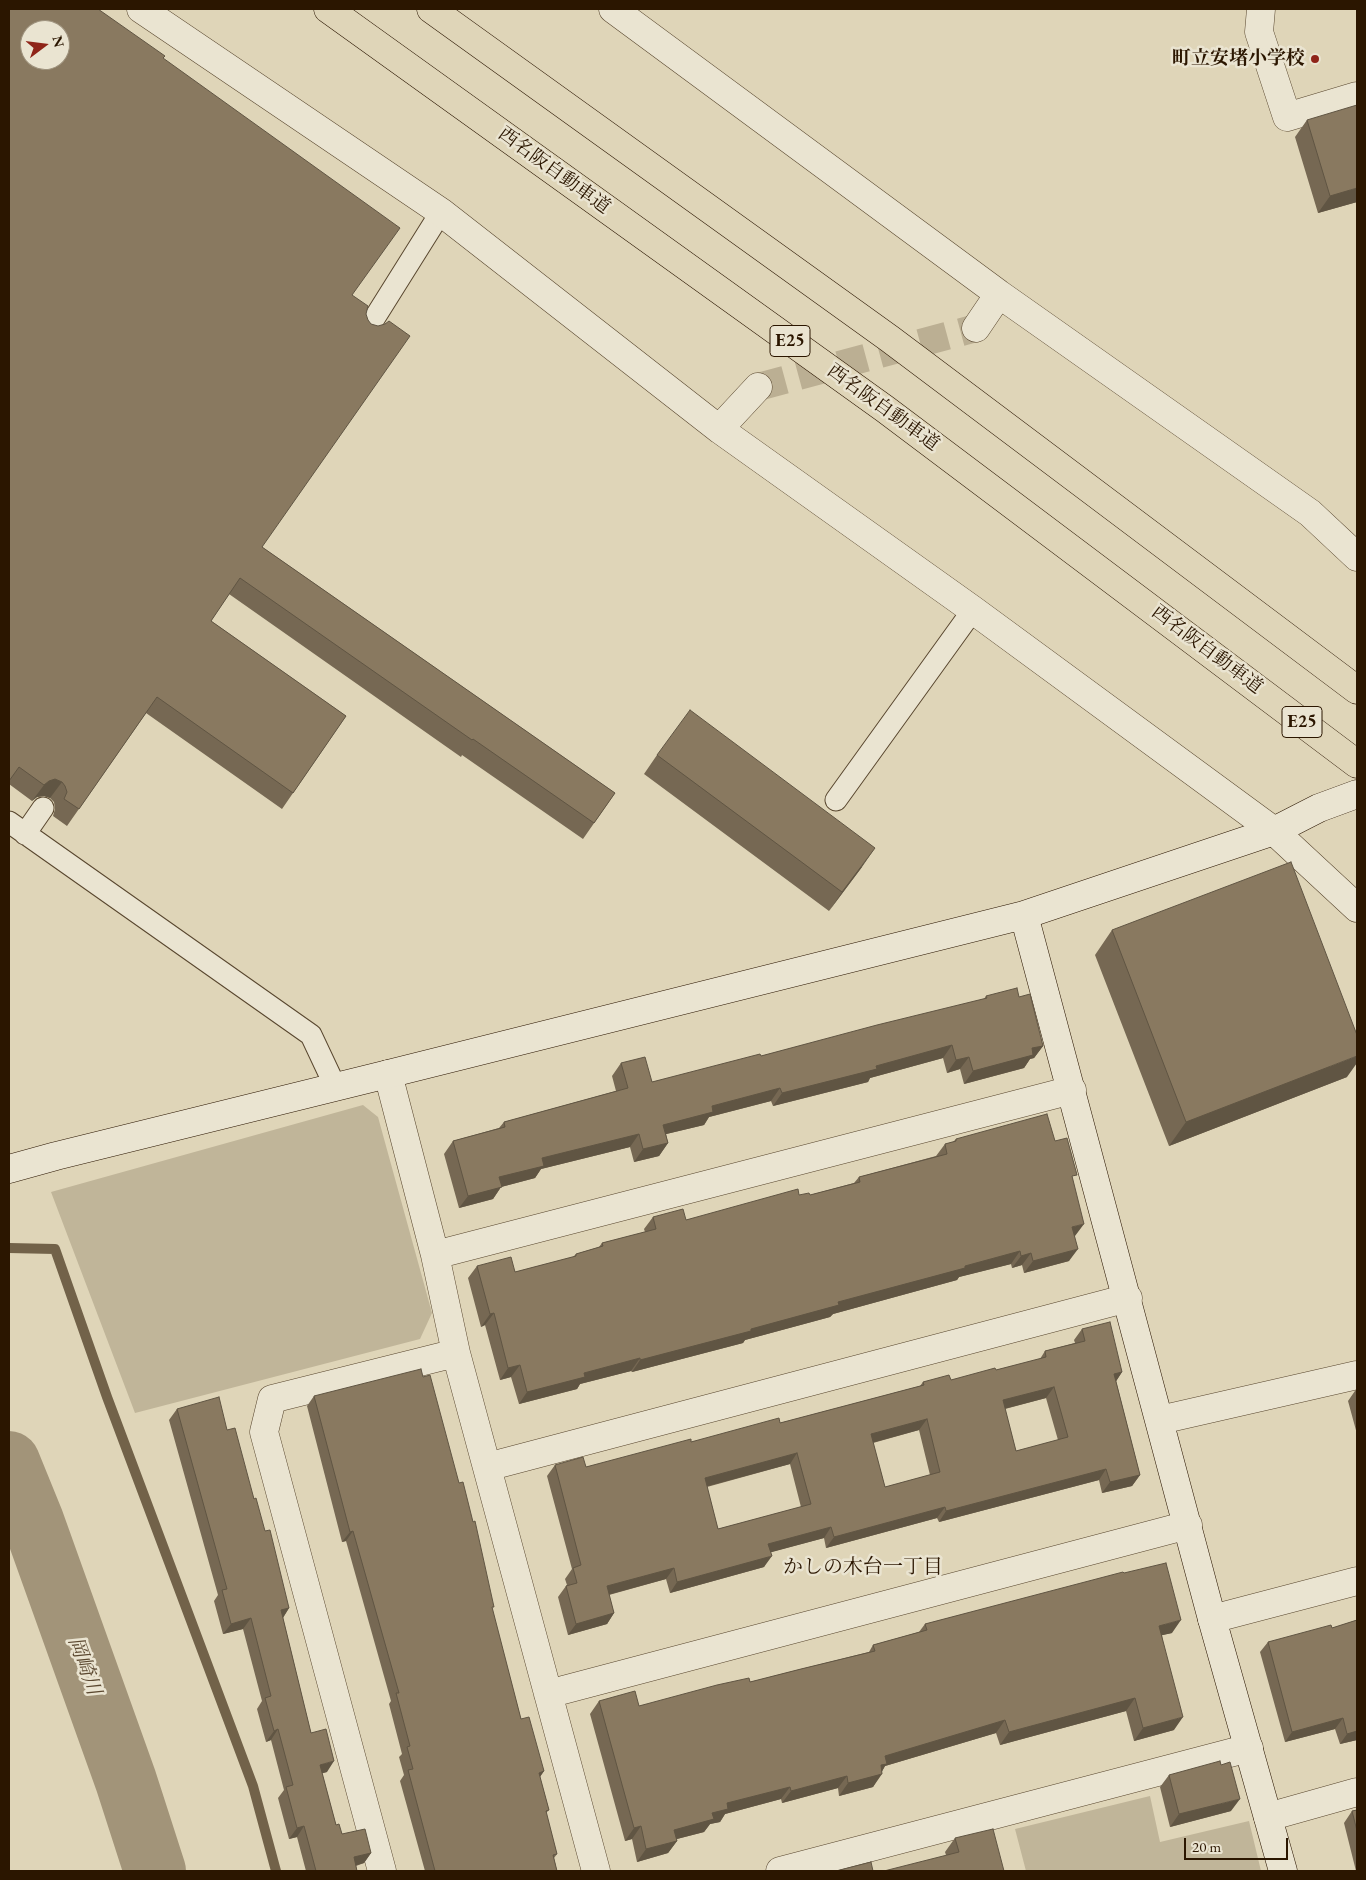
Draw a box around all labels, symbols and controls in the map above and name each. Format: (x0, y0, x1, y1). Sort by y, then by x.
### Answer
north arrow (20, 20, 70, 70)
text: N (48, 34, 69, 49)
place label: 町立安堵小学校 (1172, 48, 1305, 70)
marker: 町立安堵小学校 (1309, 53, 1321, 65)
street label: 西名阪自動車道 (493, 123, 615, 219)
road number: E25 (770, 326, 810, 356)
street label: 西名阪自動車道 (822, 360, 944, 456)
street label: 西名阪自動車道 (1147, 601, 1267, 699)
road number: E25 (1282, 706, 1322, 738)
district label: かしの木台一丁目 (783, 1556, 943, 1580)
water label: 岡崎川 (62, 1634, 106, 1698)
scale bar (1186, 1828, 1290, 1860)
text: 20 m (1192, 1837, 1221, 1856)

